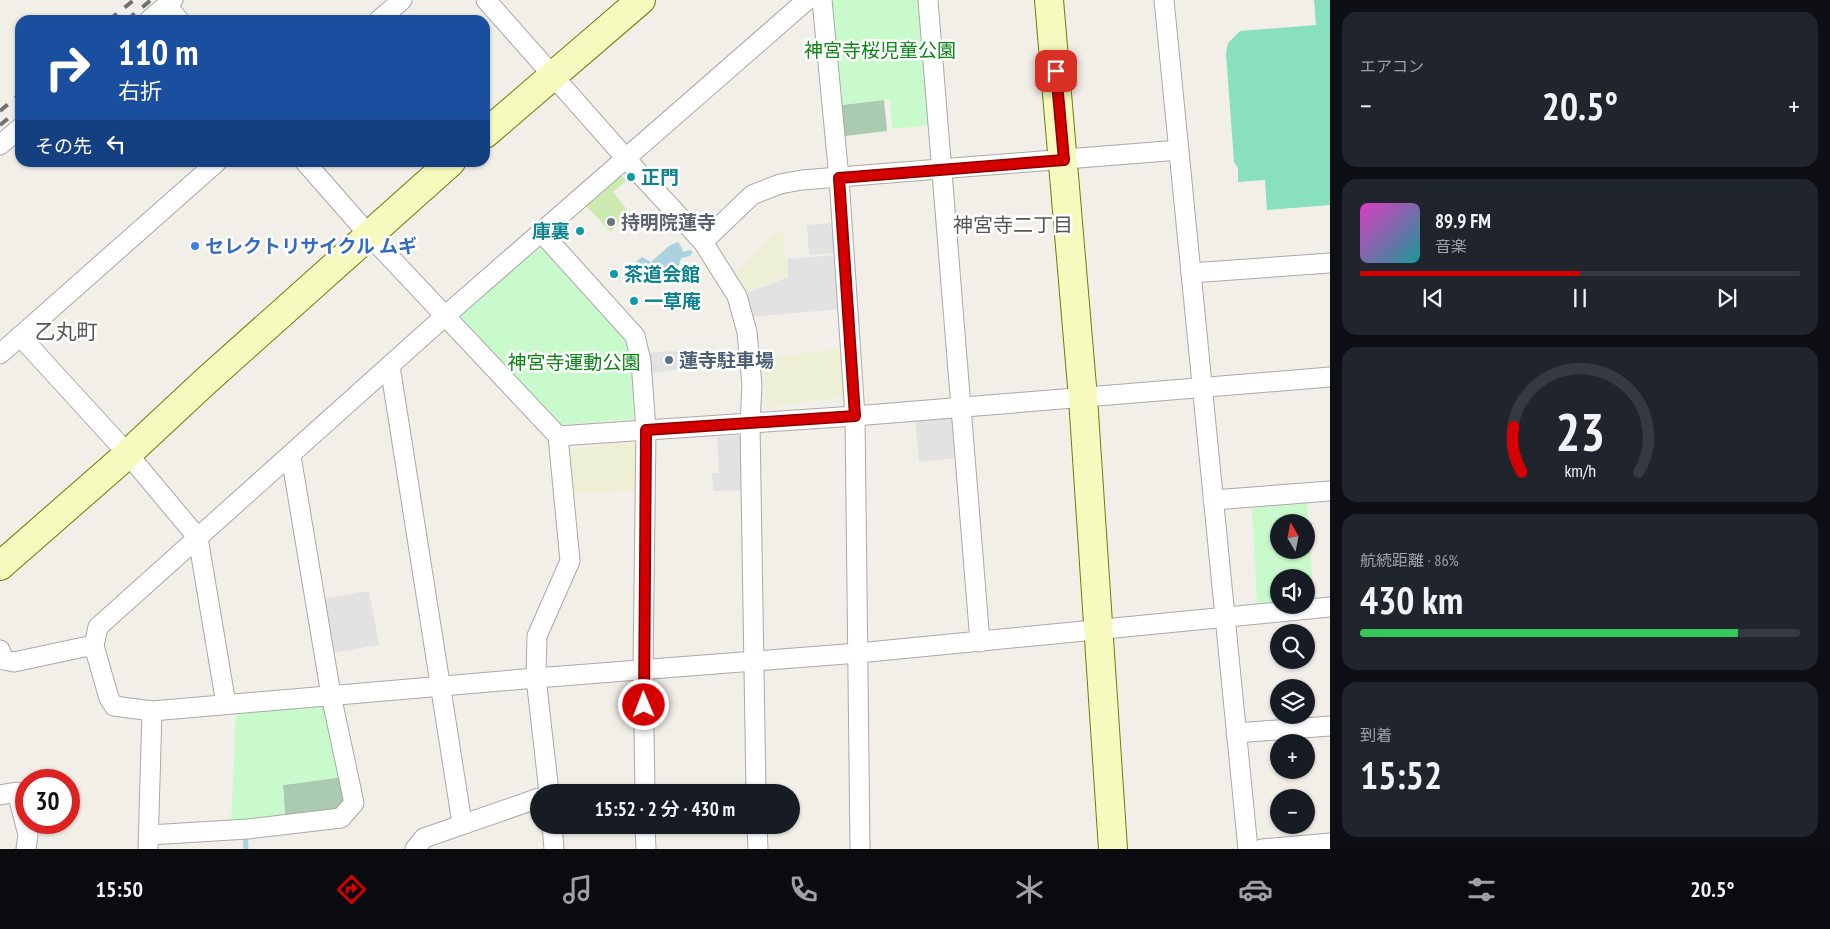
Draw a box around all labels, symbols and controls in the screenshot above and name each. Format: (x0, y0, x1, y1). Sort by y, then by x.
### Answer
text: 110 m (118, 29, 199, 75)
icon: right (35, 35, 100, 100)
park label: 神宮寺桜児童公園 (804, 38, 956, 62)
pin (1035, 50, 1077, 92)
text: エアコン (1360, 56, 1424, 76)
icon: arrive (1042, 57, 1070, 85)
text: 右折 (118, 77, 162, 105)
text: 20.5° (1542, 81, 1618, 130)
text: − (1360, 87, 1372, 124)
text: + (1788, 87, 1800, 124)
icon: left (102, 130, 130, 158)
text: その先 (35, 134, 92, 158)
place label: 正門 (641, 165, 679, 189)
marker: 正門 (625, 171, 637, 183)
text: 89.9 FM (1435, 209, 1491, 233)
place label: 持明院蓮寺 (621, 210, 716, 234)
district label: 神宮寺二丁目 (953, 212, 1073, 238)
marker: 持明院蓮寺 (605, 216, 617, 228)
place label: 庫裏 (532, 219, 570, 243)
marker: 庫裏 (574, 225, 586, 237)
place label: セレクトリサイクル ムギ (205, 234, 417, 258)
text: 音楽 (1435, 236, 1467, 256)
marker: セレクトリサイクル ムギ (189, 240, 201, 252)
place label: 茶道会館 (624, 262, 700, 286)
marker: 茶道会館 (608, 268, 620, 280)
icon: previous (1419, 284, 1447, 312)
icon: pause (1566, 284, 1594, 312)
icon: next (1713, 284, 1741, 312)
place label: 一草庵 (644, 289, 701, 313)
marker: 一草庵 (628, 295, 640, 307)
district label: 乙丸町 (35, 318, 98, 345)
place label: 蓮寺駐車場 (679, 348, 774, 372)
park label: 神宮寺運動公園 (507, 350, 641, 374)
marker: 蓮寺駐車場 (663, 354, 675, 366)
text: 23 (1555, 398, 1605, 465)
text: km/h (1564, 459, 1596, 482)
north arrow (1270, 514, 1315, 559)
map controls (1270, 514, 1315, 834)
text: 航続距離 · 86% (1360, 550, 1459, 570)
button: sound (1270, 569, 1315, 614)
text: 430 km (1360, 575, 1463, 624)
button: search (1270, 624, 1315, 669)
position arrow (617, 678, 669, 730)
button: layers (1270, 679, 1315, 724)
text: 到着 (1360, 725, 1392, 745)
button: + (1270, 734, 1315, 779)
text: 15:52 (1360, 750, 1442, 799)
speed limit sign: 30 (15, 769, 80, 834)
button: − (1270, 789, 1315, 834)
text: 15:52 · 2 分 · 430 m (595, 797, 735, 821)
icon: directions (334, 872, 369, 907)
icon: music (560, 872, 595, 907)
icon: phone (786, 872, 821, 907)
icon: climate (1012, 872, 1047, 907)
icon: car (1238, 872, 1273, 907)
icon: filters (1464, 872, 1499, 907)
text: 15:50 (96, 875, 143, 903)
text: 20.5° (1690, 875, 1734, 903)

